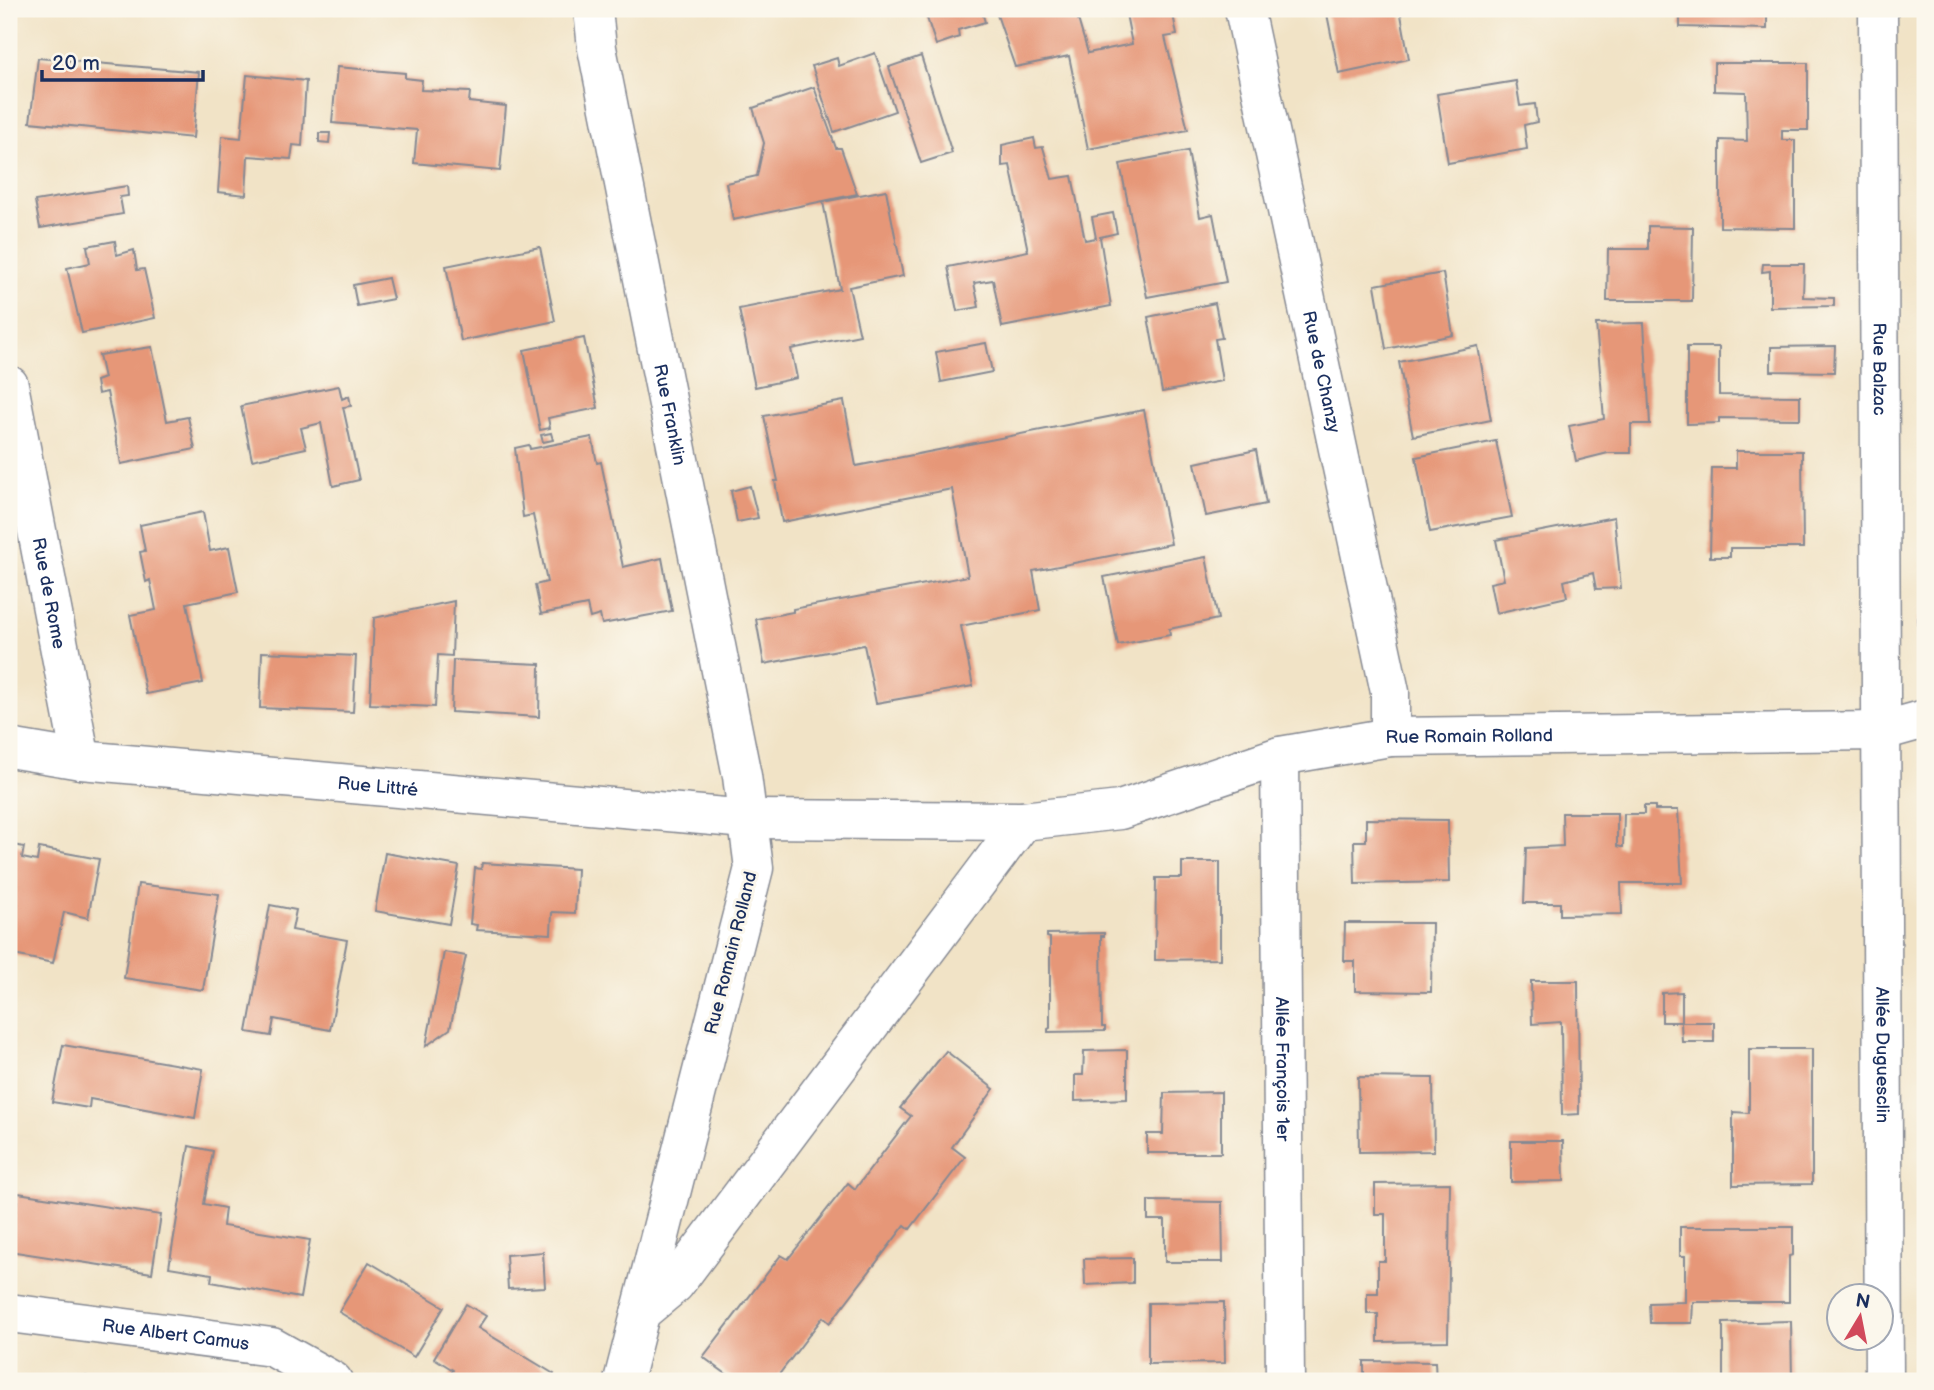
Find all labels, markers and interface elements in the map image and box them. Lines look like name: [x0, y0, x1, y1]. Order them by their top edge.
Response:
scale bar: [42, 38, 203, 82]
text: 20 m: [52, 51, 100, 76]
street label: Rue de Chanzy: [1298, 309, 1345, 436]
street label: Rue Balzac: [1869, 322, 1890, 416]
street label: Rue Franklin: [650, 362, 690, 467]
street label: Rue de Rome: [28, 536, 70, 651]
street label: Rue Romain Rolland: [1385, 725, 1553, 748]
street label: Rue Littré: [337, 772, 419, 800]
street label: Rue Romain Rolland: [701, 869, 761, 1037]
street label: Allée Duguesclin: [1872, 987, 1893, 1123]
street label: Allée François 1er: [1271, 997, 1294, 1142]
north arrow: [1826, 1282, 1896, 1352]
text: N: [1854, 1289, 1872, 1314]
street label: Rue Albert Camus: [101, 1315, 250, 1354]

